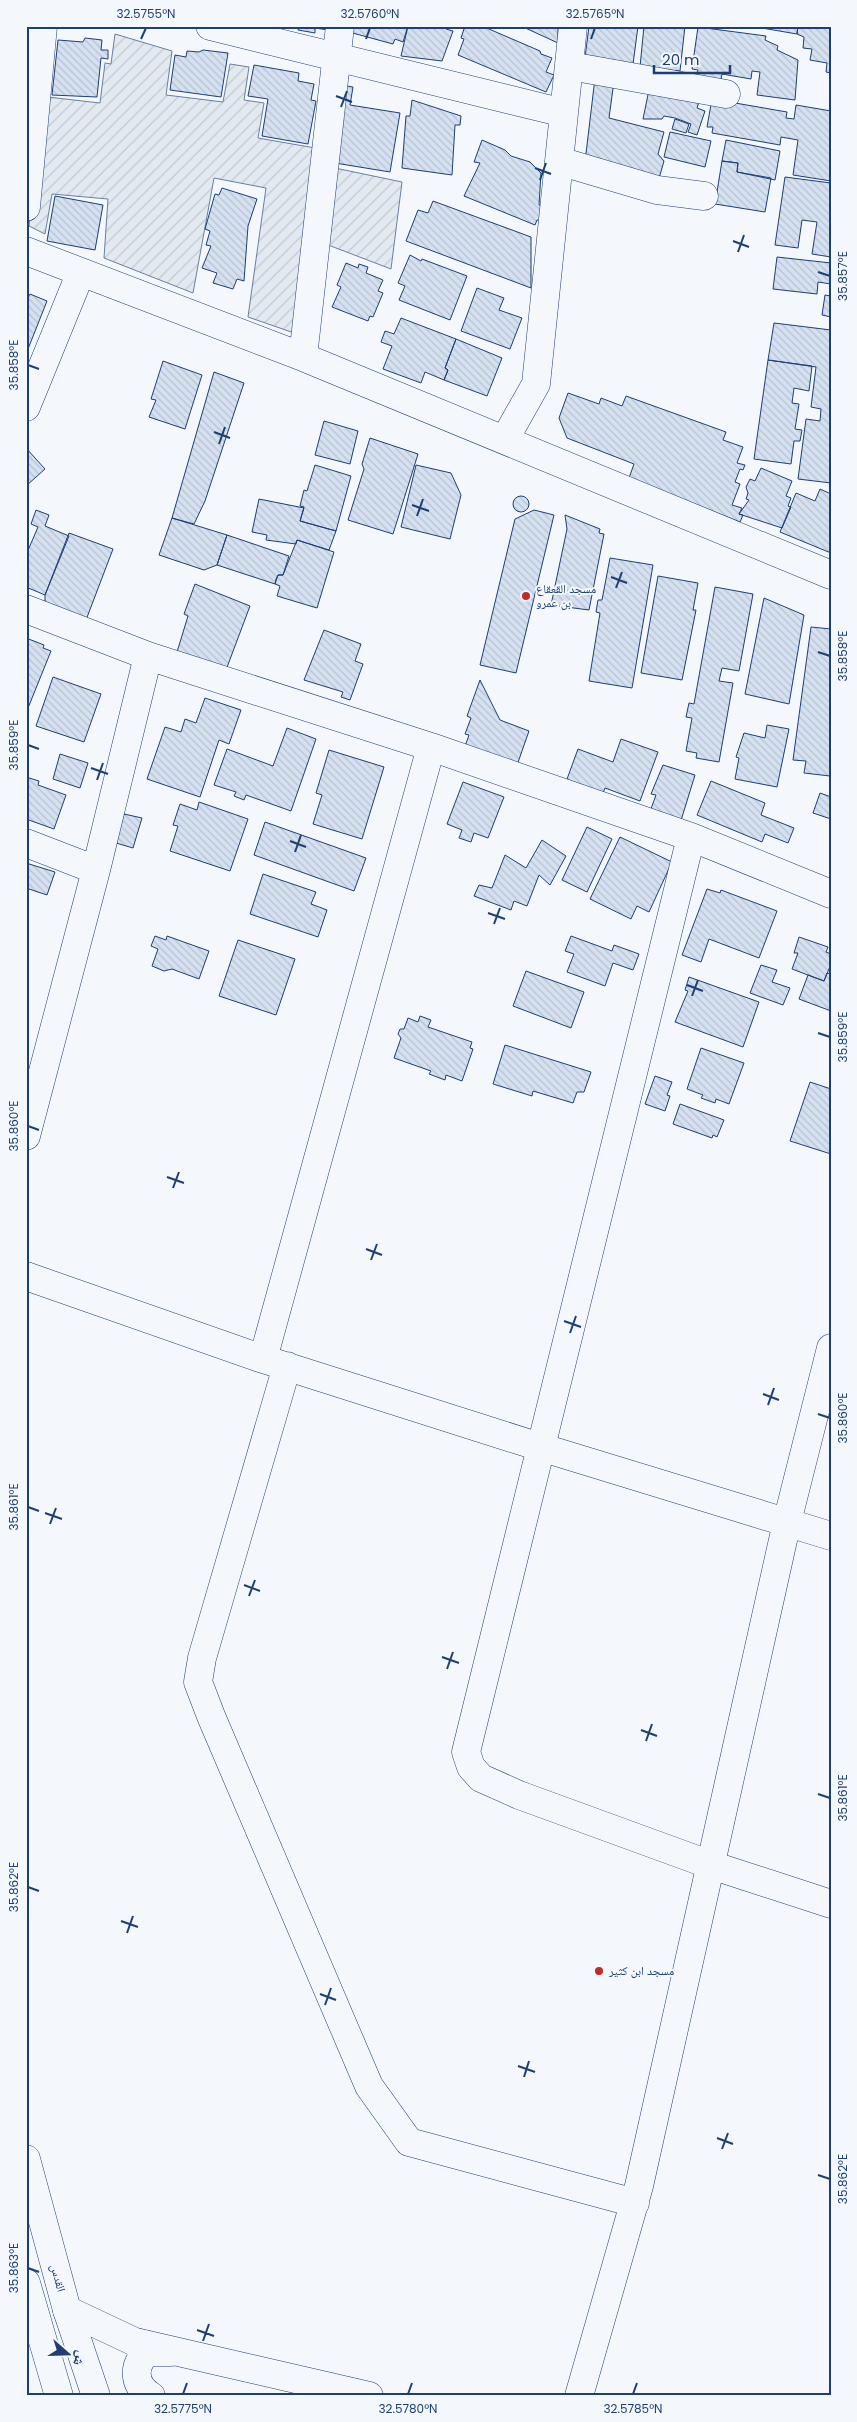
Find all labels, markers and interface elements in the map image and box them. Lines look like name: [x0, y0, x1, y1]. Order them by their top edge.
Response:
text: 32.5755°N: [116, 5, 176, 22]
text: 32.5760°N: [340, 5, 400, 22]
text: 32.5765°N: [565, 5, 625, 22]
scale bar: [654, 42, 731, 74]
text: 20 m: [662, 49, 700, 70]
text: 35.857°E: [834, 251, 851, 301]
text: 35.858°E: [5, 340, 22, 390]
place label: مسجد القعقاع بن عمرو: [536, 580, 596, 611]
marker: مسجد القعقاع بن عمرو: [520, 590, 532, 602]
text: 35.858°E: [834, 631, 851, 681]
text: 35.859°E: [5, 720, 22, 770]
text: 35.859°E: [834, 1012, 851, 1062]
text: 35.860°E: [5, 1101, 22, 1151]
text: 35.860°E: [834, 1393, 851, 1443]
text: 35.861°E: [5, 1483, 22, 1531]
text: 35.861°E: [834, 1774, 851, 1822]
text: 35.862°E: [5, 1862, 22, 1912]
place label: مسجد ابن كثير: [608, 1962, 674, 1979]
marker: مسجد ابن كثير: [593, 1965, 605, 1977]
text: 35.862°E: [834, 2154, 851, 2204]
text: 35.863°E: [5, 2243, 22, 2293]
street label: القدس: [47, 2262, 70, 2294]
north arrow: [42, 2330, 92, 2380]
text: ش: [68, 2348, 92, 2369]
text: 32.5775°N: [154, 2400, 212, 2417]
text: 32.5780°N: [378, 2400, 438, 2417]
text: 32.5785°N: [603, 2400, 663, 2417]

